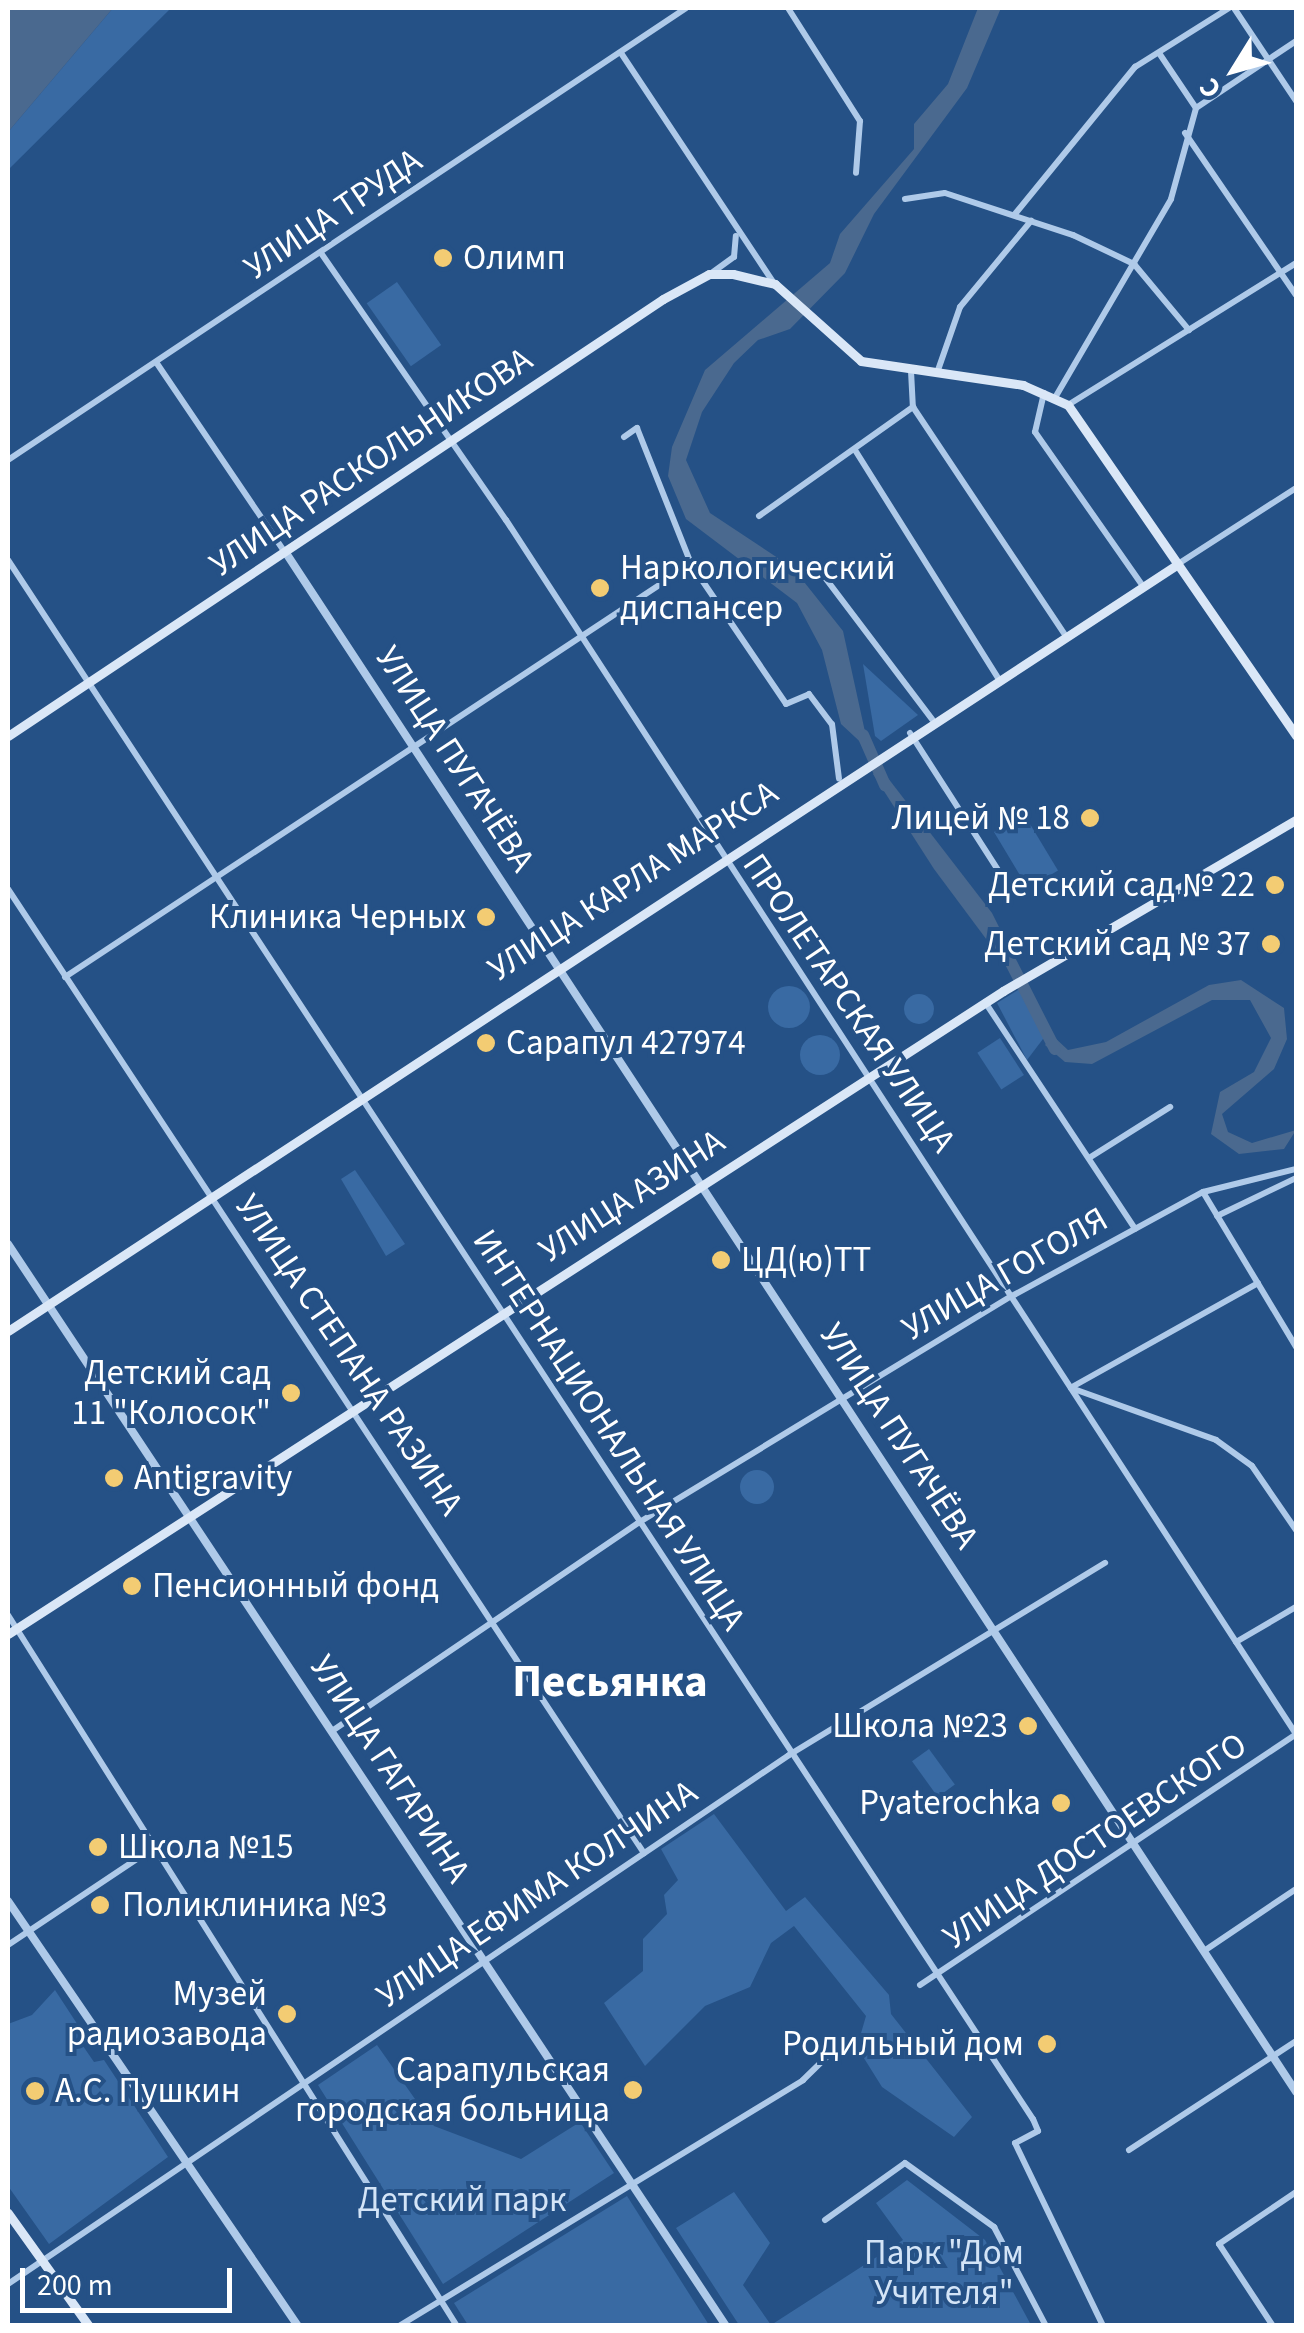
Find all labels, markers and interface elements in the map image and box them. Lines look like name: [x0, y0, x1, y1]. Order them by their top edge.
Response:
north arrow: [1184, 20, 1284, 120]
text: С: [1189, 70, 1231, 107]
street label: УЛИЦА ТРУДА: [236, 139, 430, 289]
place label: Олимп: [463, 237, 566, 279]
marker: Олимп: [432, 247, 454, 269]
street label: УЛИЦА РАСКОЛЬНИКОВА: [202, 338, 540, 586]
place label: Наркологический диспансер: [620, 547, 895, 629]
marker: Наркологический диспансер: [589, 577, 611, 599]
street label: УЛИЦА ПУГАЧЁВА: [366, 638, 544, 880]
street label: УЛИЦА КАРЛА МАРКСА: [480, 772, 786, 990]
place label: Лицей № 18: [891, 797, 1070, 839]
marker: Лицей № 18: [1079, 807, 1101, 829]
street label: ПРОЛЕТАРСКАЯ УЛИЦА: [734, 846, 964, 1160]
place label: Детский сад № 22: [988, 864, 1255, 906]
marker: Детский сад № 22: [1264, 874, 1286, 896]
place label: Клиника Черных: [209, 896, 466, 938]
marker: Клиника Черных: [475, 906, 497, 928]
place label: Детский сад № 37: [984, 923, 1251, 965]
marker: Детский сад № 37: [1260, 933, 1282, 955]
place label: Сарапул 427974: [506, 1022, 746, 1064]
marker: Сарапул 427974: [475, 1032, 497, 1054]
street label: УЛИЦА АЗИНА: [531, 1121, 733, 1271]
street label: УЛИЦА СТЕПАНА РАЗИНА: [226, 1187, 472, 1523]
street label: УЛИЦА ГОГОЛЯ: [895, 1198, 1115, 1350]
street label: ИНТЕРНАЦИОНАЛЬНАЯ УЛИЦА: [464, 1222, 754, 1638]
place label: ЦД(ю)ТТ: [741, 1239, 871, 1281]
marker: ЦД(ю)ТТ: [710, 1249, 732, 1271]
street label: УЛИЦА ПУГАЧЁВА: [810, 1315, 988, 1557]
place label: Детский сад 11 "Колосок": [71, 1352, 271, 1434]
marker: Детский сад 11 "Колосок": [280, 1382, 302, 1404]
place label: Antigravity: [134, 1457, 292, 1499]
marker: Antigravity: [103, 1467, 125, 1489]
place label: Пенсионный фонд: [152, 1565, 439, 1607]
marker: Пенсионный фонд: [121, 1575, 143, 1597]
street label: УЛИЦА ГАГАРИНА: [301, 1647, 479, 1891]
district label: Песьянка: [512, 1656, 708, 1710]
place label: Школа №23: [832, 1705, 1008, 1747]
marker: Школа №23: [1017, 1715, 1039, 1737]
street label: УЛИЦА ДОСТОЕВСКОГО: [935, 1724, 1255, 1958]
street label: УЛИЦА ЕФИМА КОЛЧИНА: [369, 1771, 705, 2017]
place label: Pyaterochka: [859, 1782, 1041, 1824]
marker: Pyaterochka: [1050, 1792, 1072, 1814]
place label: Школа №15: [118, 1826, 294, 1868]
marker: Школа №15: [87, 1836, 109, 1858]
place label: Поликлиника №3: [122, 1884, 387, 1926]
marker: Поликлиника №3: [87, 1892, 113, 1918]
place label: Музей радиозавода: [67, 1973, 267, 2055]
marker: Музей радиозавода: [276, 2003, 298, 2025]
place label: Родильный дом: [782, 2023, 1024, 2065]
marker: Родильный дом: [1034, 2031, 1060, 2057]
place label: Сарапульская городская больница: [295, 2049, 610, 2131]
place label: А.С. Пушкин: [55, 2070, 240, 2112]
marker: Сарапульская городская больница: [620, 2077, 646, 2103]
marker: А.С. Пушкин: [24, 2080, 46, 2102]
park label: Детский парк: [358, 2179, 566, 2221]
park label: Парк "Дом Учителя": [864, 2232, 1024, 2314]
scale bar: [25, 2248, 238, 2310]
text: 200 m: [37, 2264, 113, 2307]

